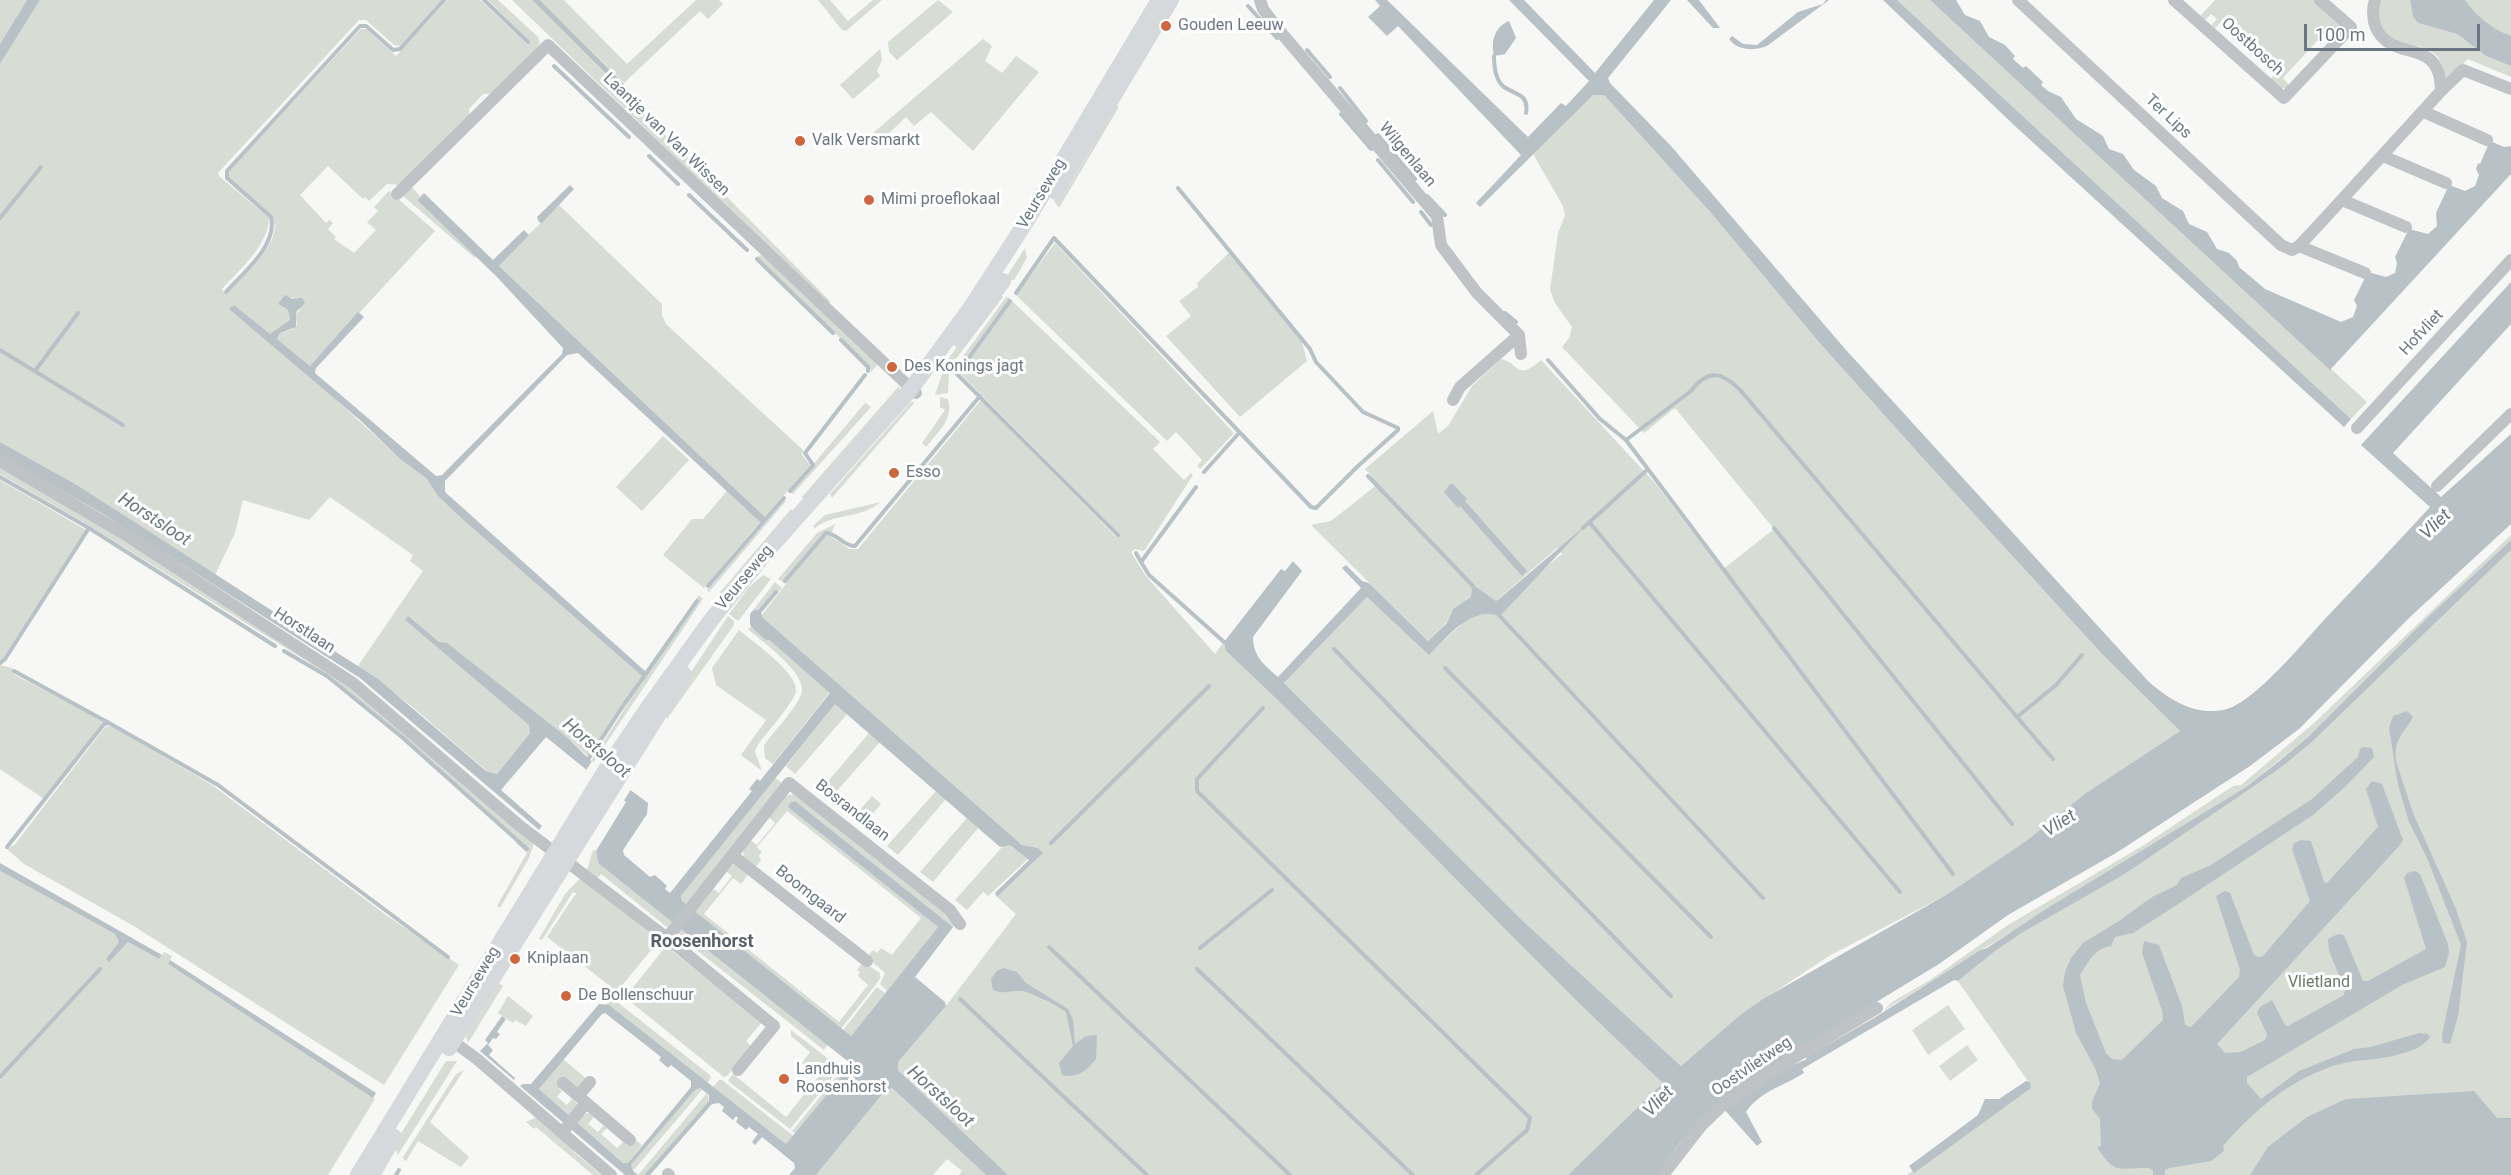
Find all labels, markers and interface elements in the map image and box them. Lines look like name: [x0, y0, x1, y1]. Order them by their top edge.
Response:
scale bar: [2307, 12, 2482, 50]
street label: Oostbosch: [2217, 14, 2287, 80]
place label: Gouden Leeuw: [1178, 16, 1284, 36]
marker: Gouden Leeuw: [1159, 19, 1173, 33]
text: 100 m: [2315, 24, 2366, 45]
street label: Laantje van Van Wissen: [599, 69, 733, 201]
street label: Ter Lips: [2141, 91, 2195, 143]
street label: Wilgenlaan: [1374, 119, 1440, 191]
place label: Valk Versmarkt: [812, 131, 920, 151]
marker: Valk Versmarkt: [793, 134, 807, 148]
street label: Veurseweg: [1013, 155, 1071, 233]
place label: Mimi proeflokaal: [881, 190, 1000, 210]
marker: Mimi proeflokaal: [862, 193, 876, 207]
street label: Hofvliet: [2396, 306, 2448, 360]
place label: Des Konings jagt: [904, 357, 1024, 377]
marker: Des Konings jagt: [885, 360, 899, 374]
place label: Esso: [906, 463, 941, 483]
marker: Esso: [887, 466, 901, 480]
water label: Horstsloot: [114, 489, 194, 551]
water label: Vliet: [2416, 505, 2456, 545]
street label: Veurseweg: [712, 542, 778, 614]
street label: Horstlaan: [270, 604, 338, 658]
water label: Horstsloot: [558, 714, 634, 784]
street label: Bosrandlaan: [811, 776, 893, 846]
water label: Vliet: [2040, 806, 2080, 842]
street label: Boomgaard: [771, 862, 849, 928]
district label: Roosenhorst: [650, 931, 754, 953]
street label: Veurseweg: [447, 943, 505, 1021]
place label: Kniplaan: [527, 949, 589, 969]
marker: Kniplaan: [508, 952, 522, 966]
park label: Vlietland: [2288, 973, 2350, 993]
place label: De Bollenschuur: [578, 986, 694, 1006]
marker: De Bollenschuur: [559, 989, 573, 1003]
street label: Oostvlietweg: [1708, 1033, 1796, 1101]
place label: Landhuis Roosenhorst: [796, 1060, 887, 1098]
water label: Horstsloot: [902, 1062, 978, 1132]
marker: Landhuis Roosenhorst: [777, 1072, 791, 1086]
water label: Vliet: [1639, 1082, 1679, 1122]

